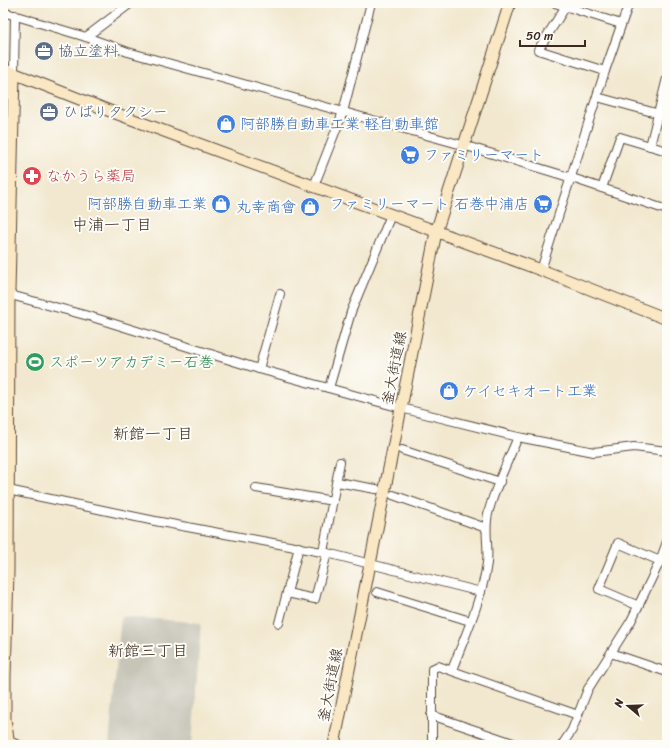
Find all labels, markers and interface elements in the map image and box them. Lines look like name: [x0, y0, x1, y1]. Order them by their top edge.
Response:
scale bar: [520, 22, 585, 48]
text: 50 m: [526, 25, 553, 47]
place label: 協立塗料: [58, 38, 119, 64]
office icon: 協立塗料: [33, 40, 55, 62]
place label: ひばりタクシー: [63, 99, 168, 125]
office icon: ひばりタクシー: [38, 101, 60, 123]
place label: 阿部勝自動車工業 軽自動車館: [240, 111, 439, 137]
shop icon: 阿部勝自動車工業 軽自動車館: [215, 113, 237, 135]
place label: ファミリーマート: [424, 142, 544, 168]
supermarket icon: ファミリーマート: [399, 144, 421, 166]
place label: なかうら薬局: [46, 163, 136, 189]
pharmacy icon: なかうら薬局: [21, 165, 43, 187]
place label: 阿部勝自動車工業: [87, 191, 207, 217]
place label: ファミリーマート 石巻中浦店: [330, 191, 529, 217]
shop icon: 阿部勝自動車工業: [210, 193, 232, 215]
supermarket icon: ファミリーマート 石巻中浦店: [532, 193, 554, 215]
place label: 丸幸商會: [236, 194, 296, 220]
shop icon: 丸幸商會: [299, 196, 321, 218]
district label: 中浦一丁目: [72, 210, 152, 239]
street label: 釜大街道線: [374, 329, 414, 407]
place label: スポーツアカデミー石巻: [49, 349, 214, 375]
sports icon: スポーツアカデミー石巻: [24, 351, 46, 373]
place label: ケイセキオート工業: [463, 378, 597, 404]
shop icon: ケイセキオート工業: [438, 380, 460, 402]
district label: 新館一丁目: [113, 419, 193, 448]
district label: 新館三丁目: [108, 636, 188, 665]
street label: 釜大街道線: [310, 646, 350, 724]
north arrow: [608, 686, 648, 726]
text: N: [608, 696, 629, 711]

